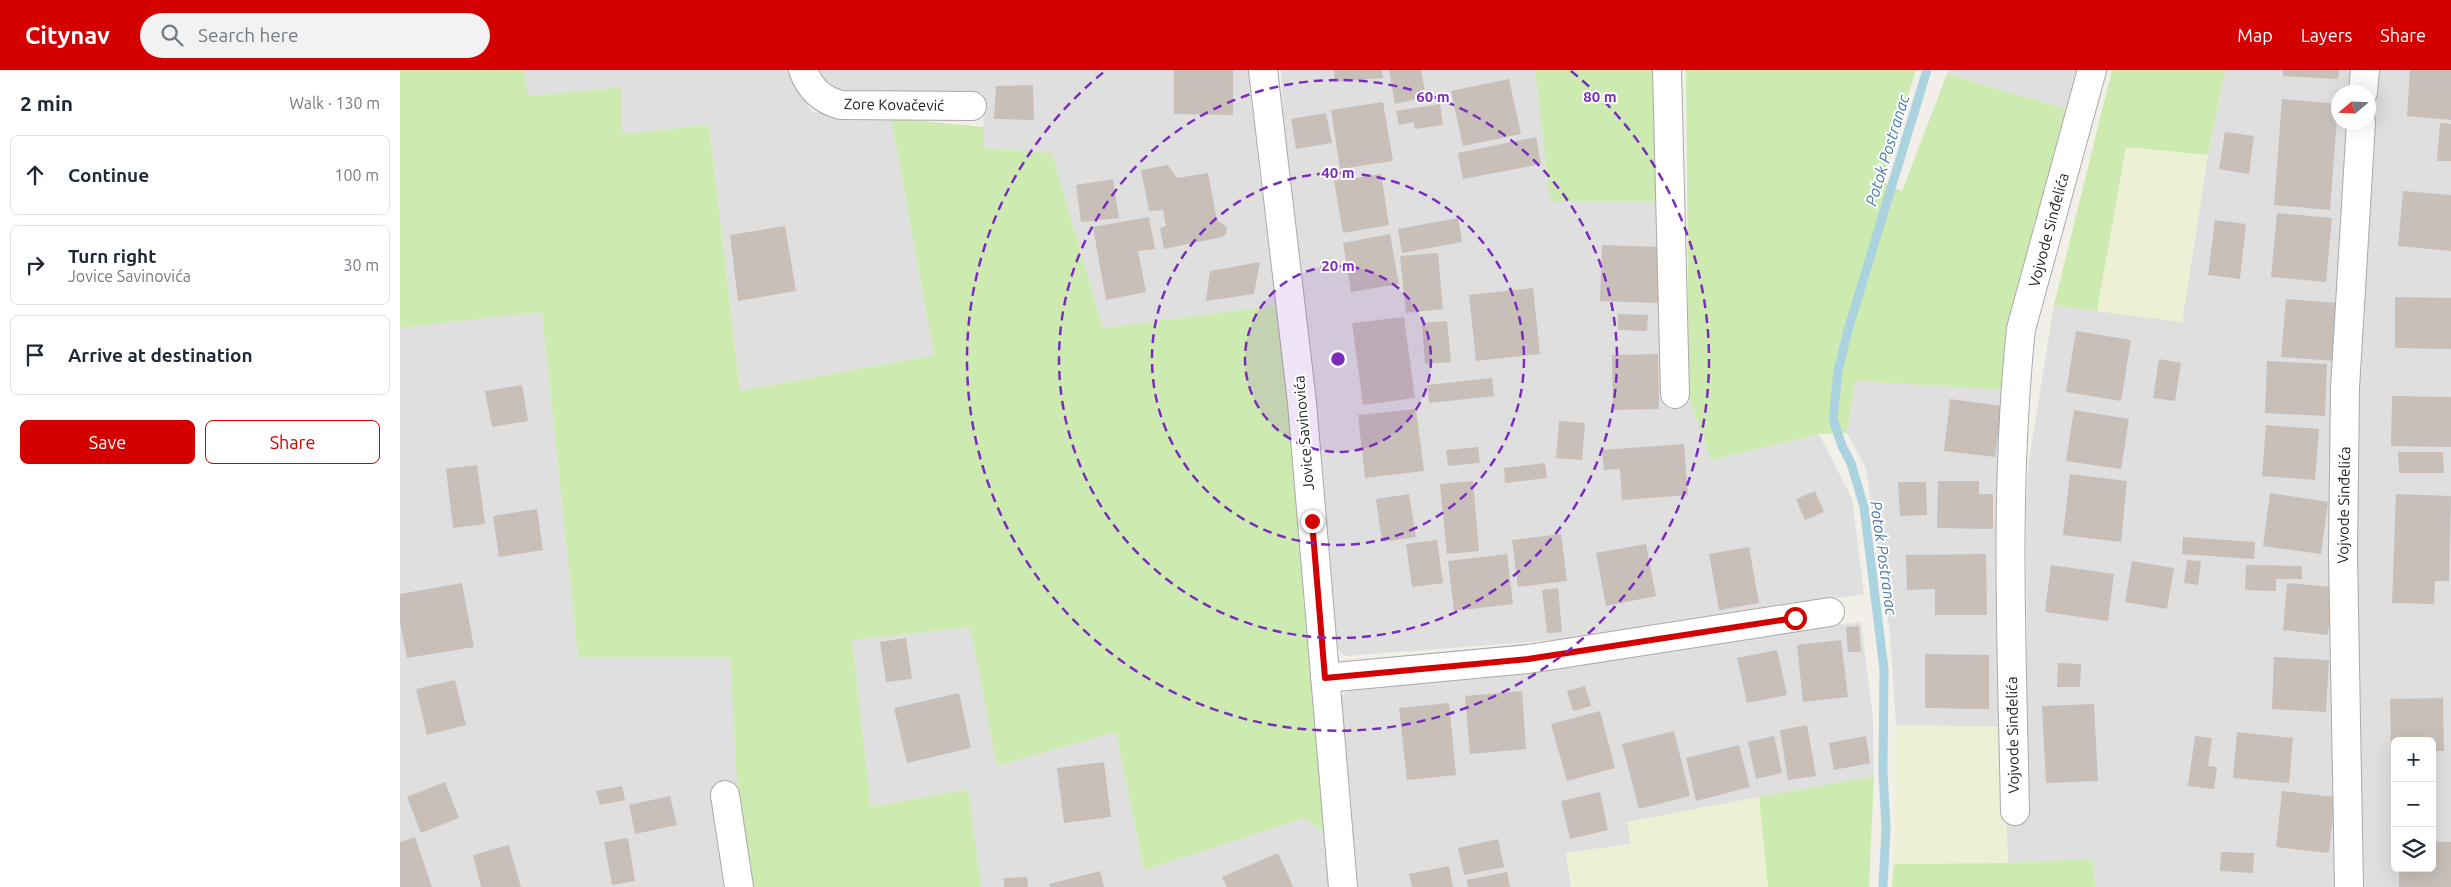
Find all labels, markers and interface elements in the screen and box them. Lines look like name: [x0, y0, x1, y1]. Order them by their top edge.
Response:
search box: [140, 13, 490, 58]
icon: search: [158, 21, 186, 49]
text: Citynav: [25, 22, 110, 49]
text: Search here: [198, 24, 298, 46]
text: Map: [2237, 25, 2273, 45]
text: Layers: [2301, 25, 2352, 45]
text: Share: [2380, 25, 2426, 45]
north arrow: [2331, 85, 2376, 130]
text: 60 m: [1416, 88, 1450, 105]
text: 80 m: [1583, 88, 1617, 105]
text: 2 min: [20, 91, 73, 115]
water label: Potok Postranac: [1862, 92, 1913, 208]
text: Walk · 130 m: [289, 94, 380, 112]
street label: Zore Kovačević: [844, 95, 944, 114]
icon: ahead: [21, 161, 49, 189]
text: Continue: [68, 164, 149, 186]
text: 40 m: [1321, 164, 1355, 181]
text: 100 m: [334, 166, 379, 184]
street label: Vojvode Sinđelića: [2025, 171, 2072, 289]
text: Turn right: [68, 245, 156, 267]
icon: right: [21, 251, 49, 279]
text: 30 m: [343, 256, 379, 274]
text: 20 m: [1321, 257, 1355, 274]
text: Jovice Savinovića: [68, 267, 191, 285]
icon: arrive: [21, 341, 49, 369]
text: Arrive at destination: [68, 344, 253, 366]
centre of rings: [1329, 350, 1347, 368]
street label: Jovice Savinovića: [1290, 375, 1317, 491]
button: Save: [20, 420, 195, 464]
button: Share: [205, 420, 380, 464]
street label: Vojvode Sinđelića: [2334, 446, 2353, 564]
water label: Potok Postranac: [1867, 500, 1901, 617]
route end: [1301, 510, 1324, 533]
route start: [1784, 607, 1807, 630]
street label: Vojvode Sinđelića: [2003, 676, 2022, 794]
map controls: [2391, 737, 2436, 872]
button: +: [2391, 737, 2436, 782]
button: −: [2391, 782, 2436, 827]
button: layers: [2391, 827, 2436, 872]

